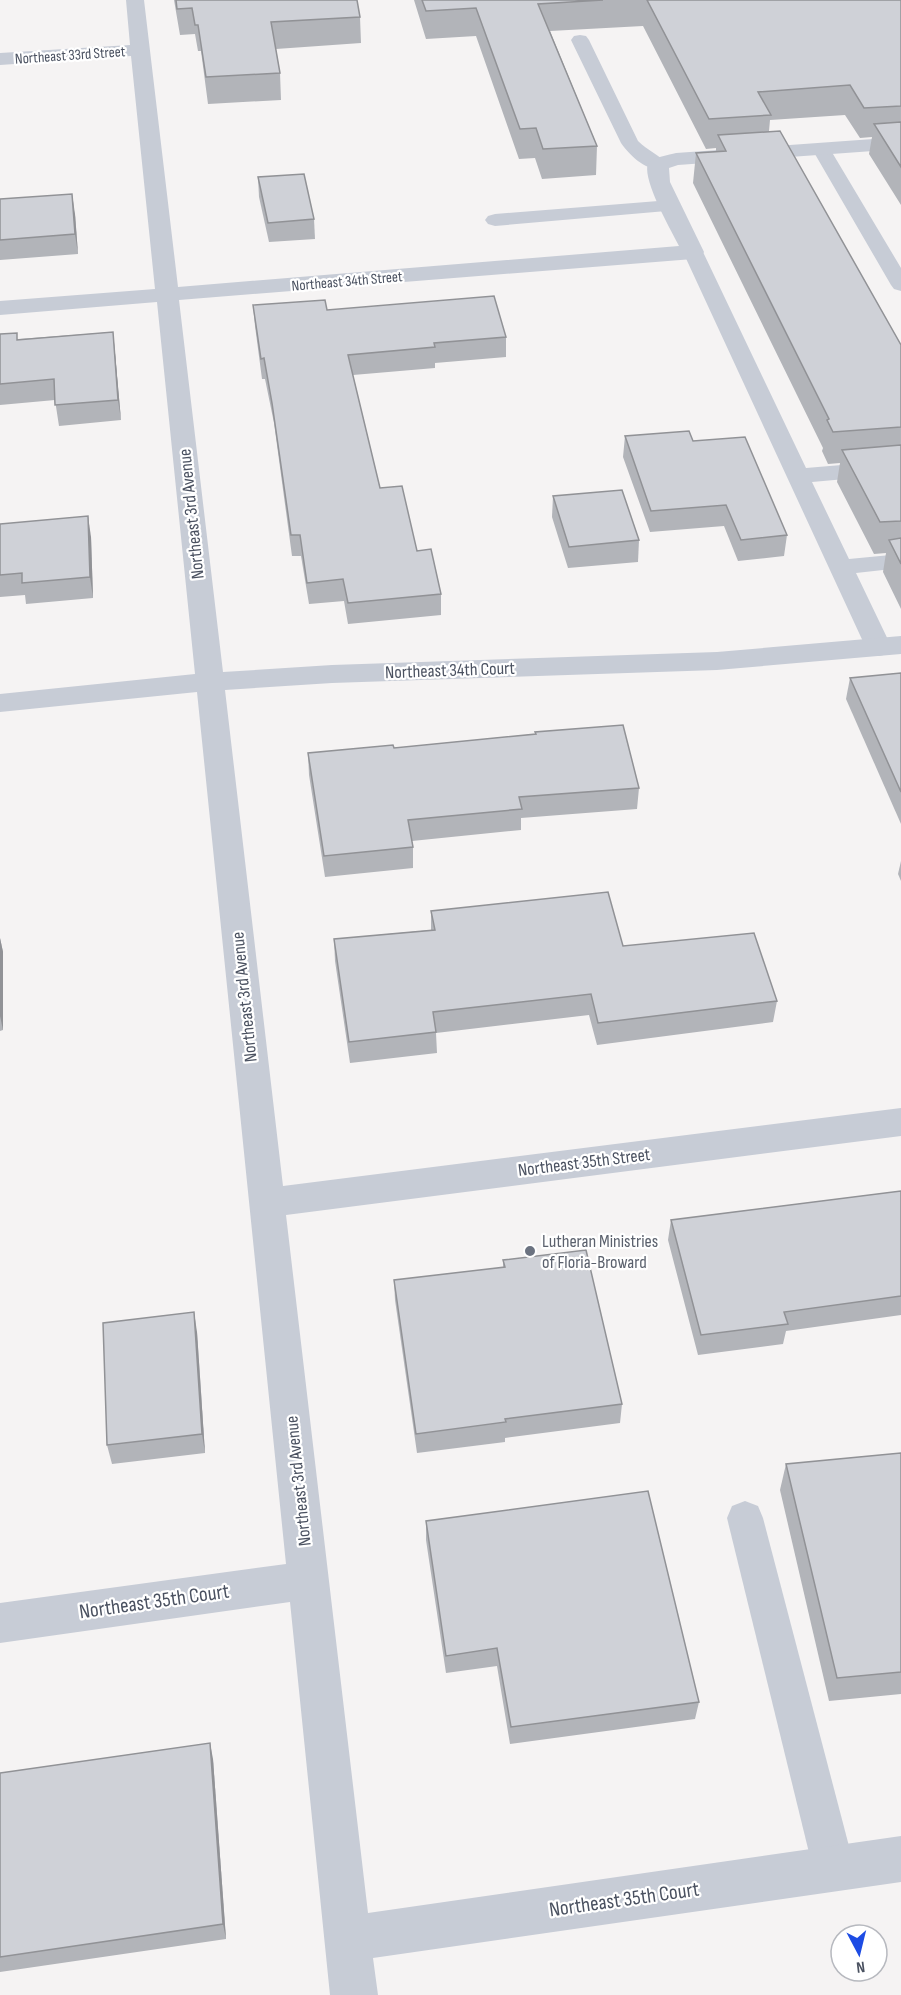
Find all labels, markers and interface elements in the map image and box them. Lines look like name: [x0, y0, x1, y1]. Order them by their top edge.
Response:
street label: Northeast 33rd Street: [14, 42, 126, 69]
street label: Northeast 34th Street: [291, 267, 404, 296]
street label: Northeast 3rd Avenue: [174, 448, 209, 580]
street label: Northeast 34th Court: [385, 658, 516, 683]
street label: Northeast 3rd Avenue: [227, 931, 262, 1063]
street label: Northeast 35th Street: [517, 1144, 652, 1181]
place label: Lutheran Ministries of Floria-Broward: [542, 1231, 658, 1273]
marker: Lutheran Ministries of Floria-Broward: [523, 1244, 537, 1258]
street label: Northeast 3rd Avenue: [281, 1415, 316, 1547]
street label: Northeast 35th Court: [78, 1579, 231, 1624]
street label: Northeast 35th Court: [548, 1877, 701, 1922]
north arrow: [829, 1923, 889, 1983]
text: N: [855, 1956, 866, 1976]

